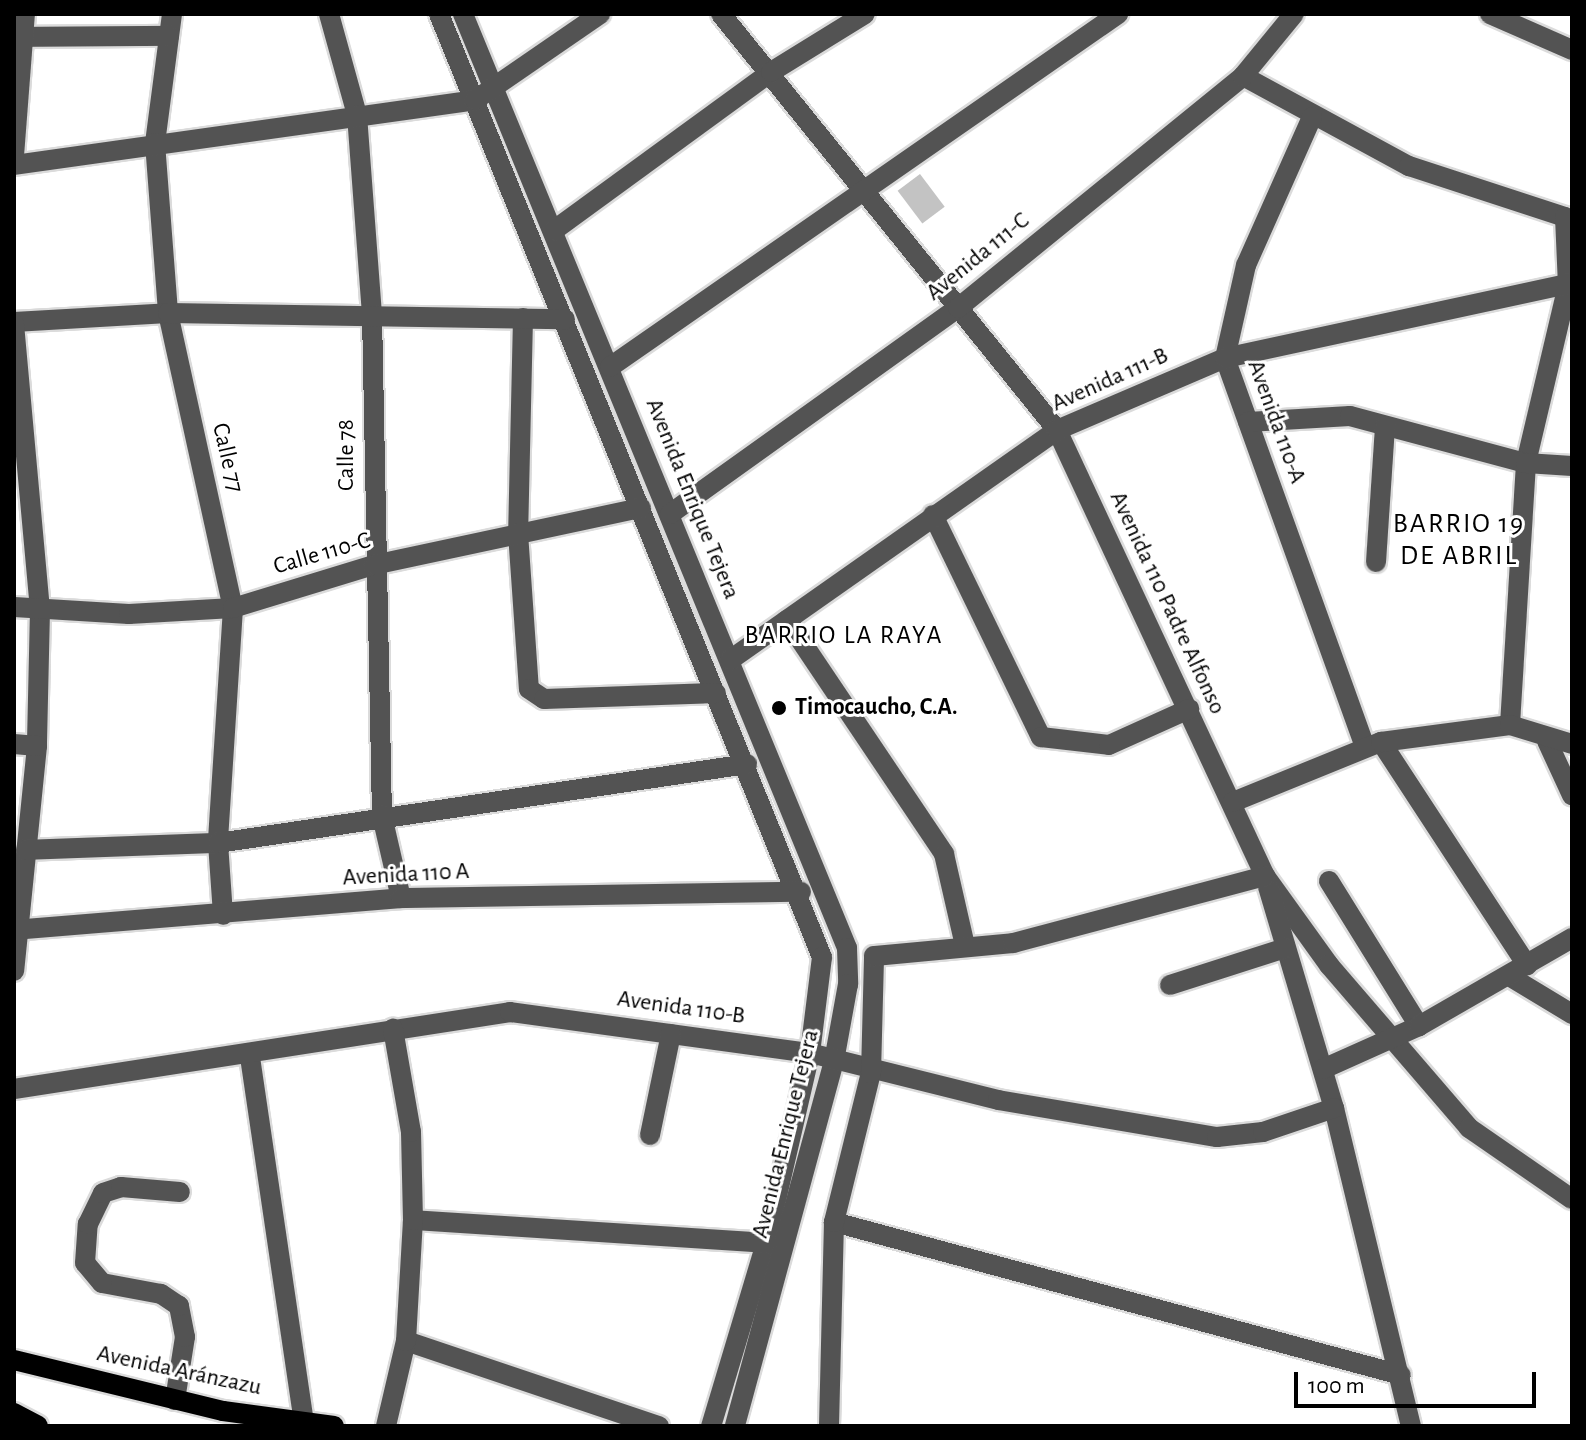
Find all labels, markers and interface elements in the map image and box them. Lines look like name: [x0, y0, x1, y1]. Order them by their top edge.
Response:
street label: Avenida 111-C: [921, 207, 1035, 307]
street label: Avenida 111-B: [1047, 342, 1173, 418]
street label: Avenida 110-A: [1240, 356, 1312, 488]
street label: Avenida Enrique Tejera: [639, 395, 745, 603]
street label: Calle 78: [333, 419, 361, 491]
street label: Calle 77: [205, 420, 249, 496]
street label: Avenida 110 Padre Alfonso: [1103, 487, 1231, 719]
district label: BARRIO 19 DE ABRIL: [1393, 507, 1525, 573]
street label: Calle 110-C: [270, 526, 374, 582]
district label: BARRIO LA RAYA: [744, 620, 944, 652]
place label: Timocaucho, C.A.: [795, 694, 958, 722]
marker: Timocaucho, C.A.: [770, 699, 788, 717]
street label: Avenida 110 A: [342, 857, 470, 893]
street label: Avenida 110-B: [615, 985, 747, 1031]
street label: Avenida Enrique Tejera: [746, 1027, 826, 1241]
street label: Avenida Aránzazu: [94, 1340, 264, 1402]
scale bar: [1298, 1356, 1540, 1406]
text: 100 m: [1308, 1374, 1365, 1398]

